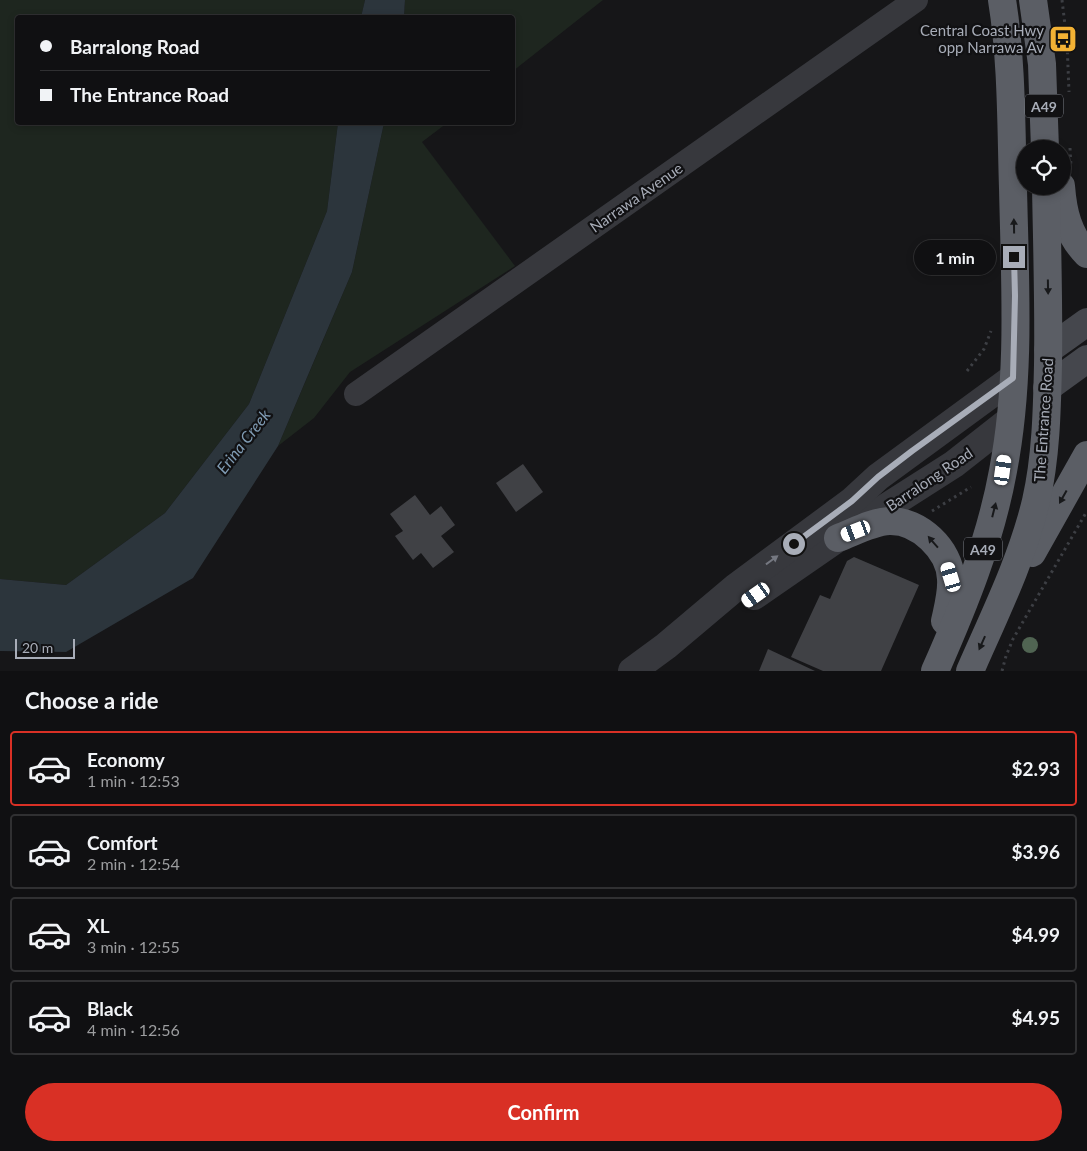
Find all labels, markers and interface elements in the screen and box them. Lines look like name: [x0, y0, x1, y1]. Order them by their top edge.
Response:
place label: Central Coast Hwy opp Narrawa Av: [920, 21, 1044, 56]
bus stop icon: Central Coast Hwy opp Narrawa Av: [1048, 24, 1078, 54]
text: Barralong Road: [70, 35, 200, 58]
text: The Entrance Road: [70, 83, 229, 106]
road number: A49: [1025, 94, 1063, 118]
map controls: [1016, 140, 1071, 195]
button: locate: [1016, 140, 1071, 195]
street label: Narrawa Avenue: [586, 158, 686, 236]
one-way arrow: [1009, 218, 1017, 234]
callout: 1 min: [914, 240, 996, 274]
route end: [1003, 246, 1025, 268]
text: 1 min: [935, 248, 975, 267]
one-way arrow: [1044, 280, 1052, 296]
street label: The Entrance Road: [1030, 357, 1056, 483]
water label: Erina Creek: [212, 405, 274, 477]
street label: Barralong Road: [882, 443, 976, 515]
car: [993, 454, 1012, 486]
one-way arrow: [1059, 490, 1067, 505]
one-way arrow: [990, 503, 998, 518]
car: [839, 519, 872, 543]
route start: [783, 533, 805, 555]
one-way arrow: [927, 536, 938, 549]
road number: A49: [964, 538, 1002, 560]
one-way arrow: [765, 555, 778, 566]
car: [939, 560, 962, 594]
car: [739, 580, 772, 610]
scale bar: [15, 636, 75, 659]
one-way arrow: [978, 636, 986, 650]
text: 20 m: [22, 639, 53, 656]
text: Choose a ride: [25, 687, 159, 714]
icon: car: [27, 746, 72, 791]
text: Economy: [87, 748, 165, 771]
text: $2.93: [1011, 757, 1060, 780]
text: 1 min · 12:53: [87, 771, 180, 790]
icon: car: [27, 829, 72, 874]
text: Comfort: [87, 831, 158, 854]
text: $3.96: [1011, 840, 1060, 863]
text: 2 min · 12:54: [87, 854, 180, 873]
icon: car: [27, 912, 72, 957]
text: XL: [87, 914, 110, 937]
text: $4.99: [1011, 923, 1060, 946]
text: 3 min · 12:55: [87, 937, 180, 956]
icon: car: [27, 995, 72, 1040]
text: Black: [87, 997, 133, 1020]
text: $4.95: [1011, 1006, 1060, 1029]
text: 4 min · 12:56: [87, 1020, 180, 1039]
button: Confirm: [25, 1083, 1062, 1141]

